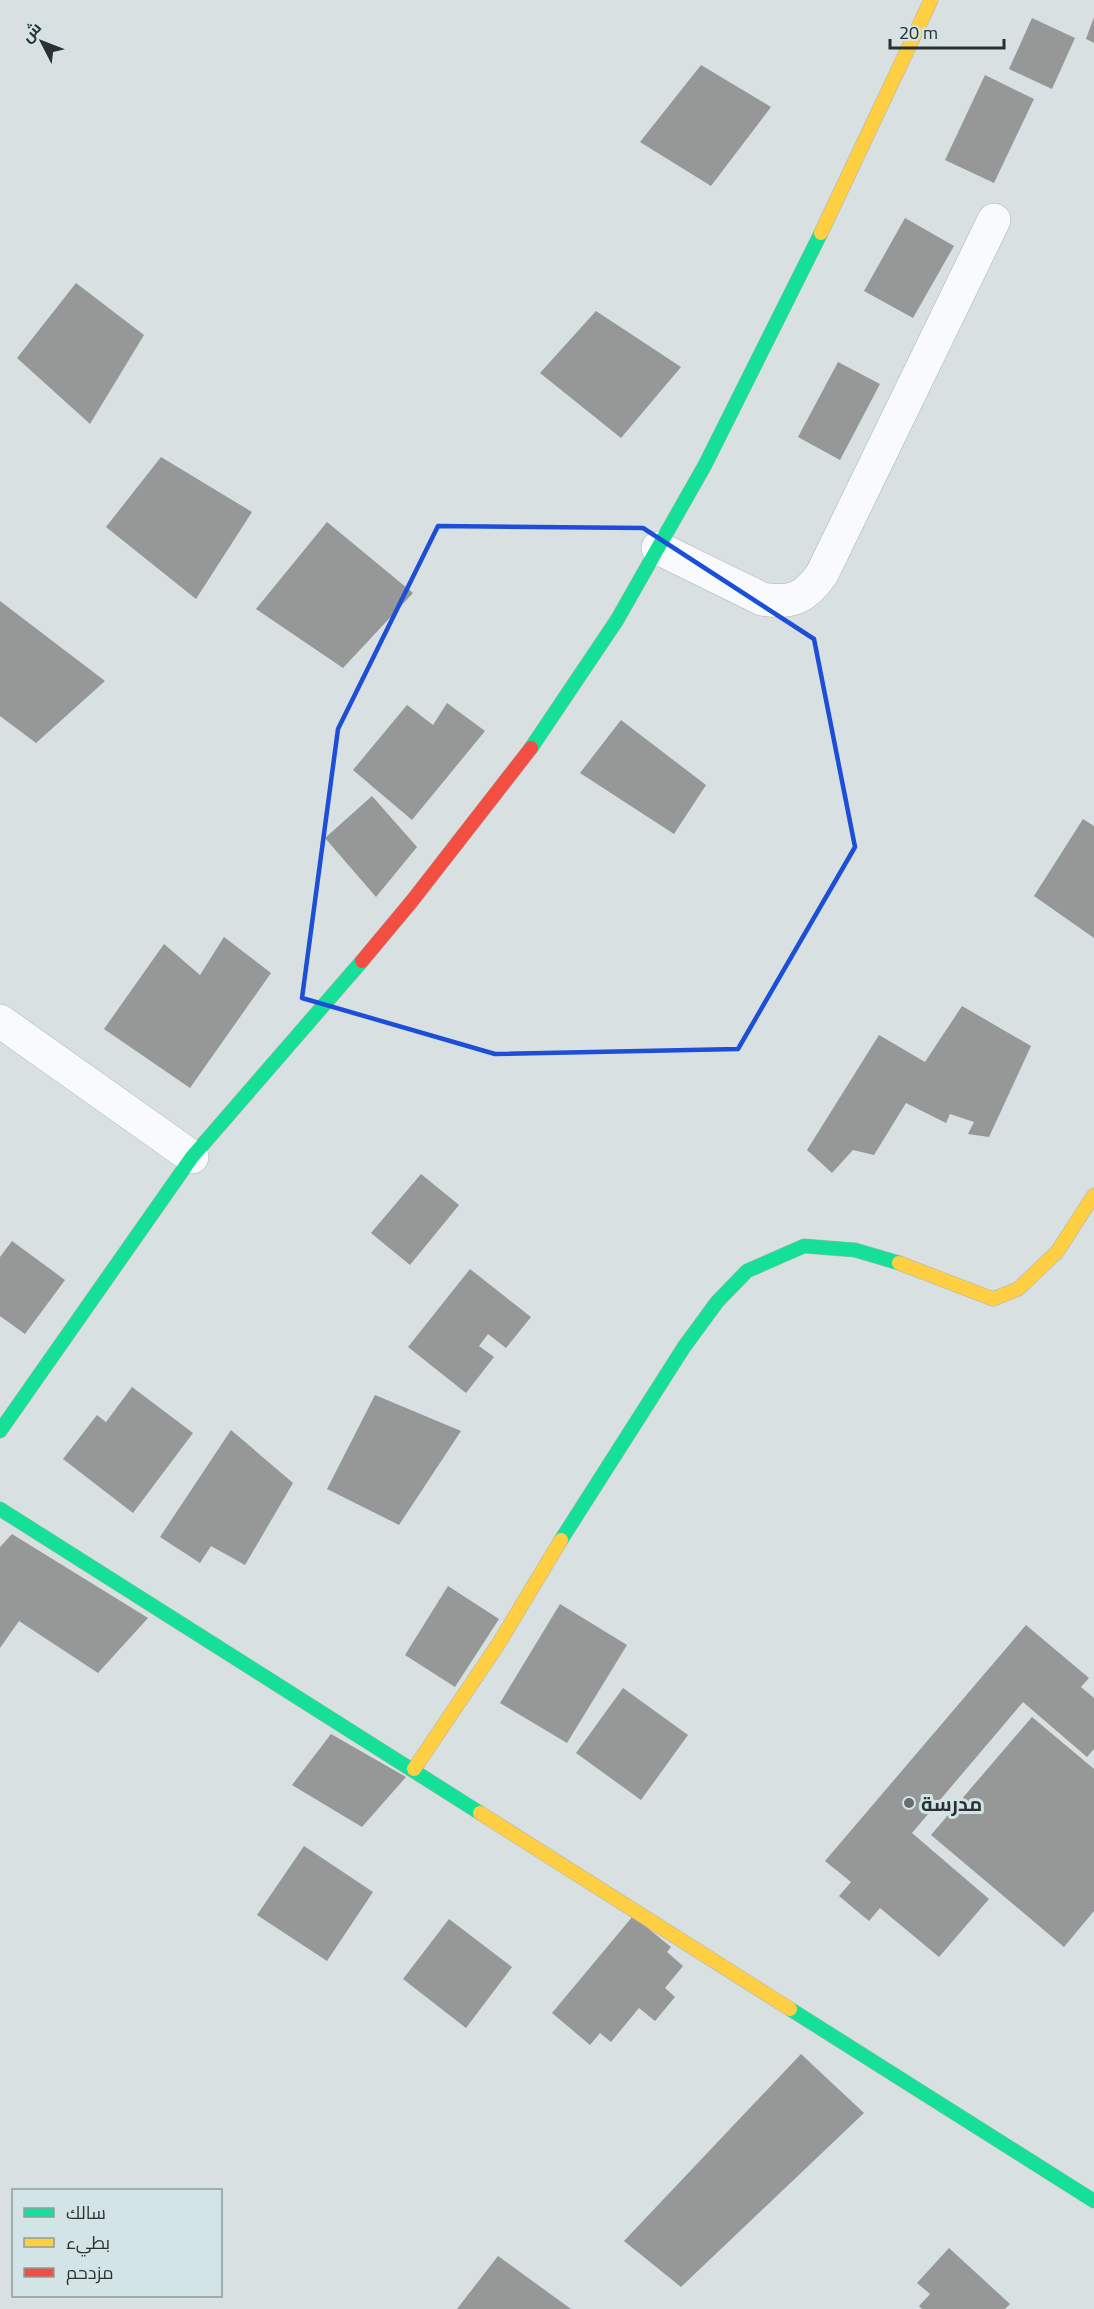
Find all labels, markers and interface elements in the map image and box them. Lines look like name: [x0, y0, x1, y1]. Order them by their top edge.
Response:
north arrow: [12, 12, 72, 72]
scale bar: [890, 12, 1004, 50]
text: ش: [13, 14, 49, 50]
text: 20 m: [899, 16, 938, 49]
place label: مدرسة: [921, 1785, 982, 1822]
marker: مدرسة: [902, 1796, 916, 1810]
legend: [12, 2189, 222, 2297]
text: سالك: [66, 2196, 106, 2229]
text: بطيء: [66, 2226, 110, 2259]
text: مزدحم: [66, 2256, 114, 2289]

